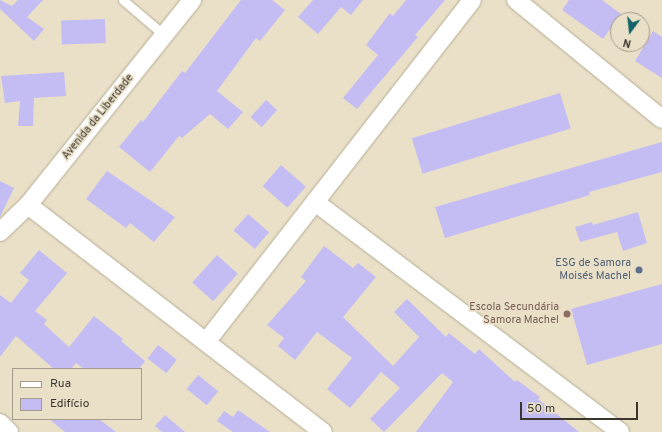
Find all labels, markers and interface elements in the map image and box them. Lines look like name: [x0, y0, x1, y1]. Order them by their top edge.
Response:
north arrow: [610, 12, 650, 52]
text: N: [622, 35, 633, 50]
street label: Avenida da Liberdade: [59, 72, 137, 162]
place label: ESG de Samora Moisés Machel: [555, 257, 631, 283]
marker: ESG de Samora Moisés Machel: [634, 265, 644, 275]
place label: Escola Secundária Samora Machel: [469, 301, 559, 327]
marker: Escola Secundária Samora Machel: [562, 309, 572, 319]
legend: [12, 368, 142, 420]
text: Rua: [50, 376, 71, 392]
scale bar: [522, 394, 640, 420]
text: Edifício: [50, 396, 89, 412]
text: 50 m: [527, 401, 555, 417]

